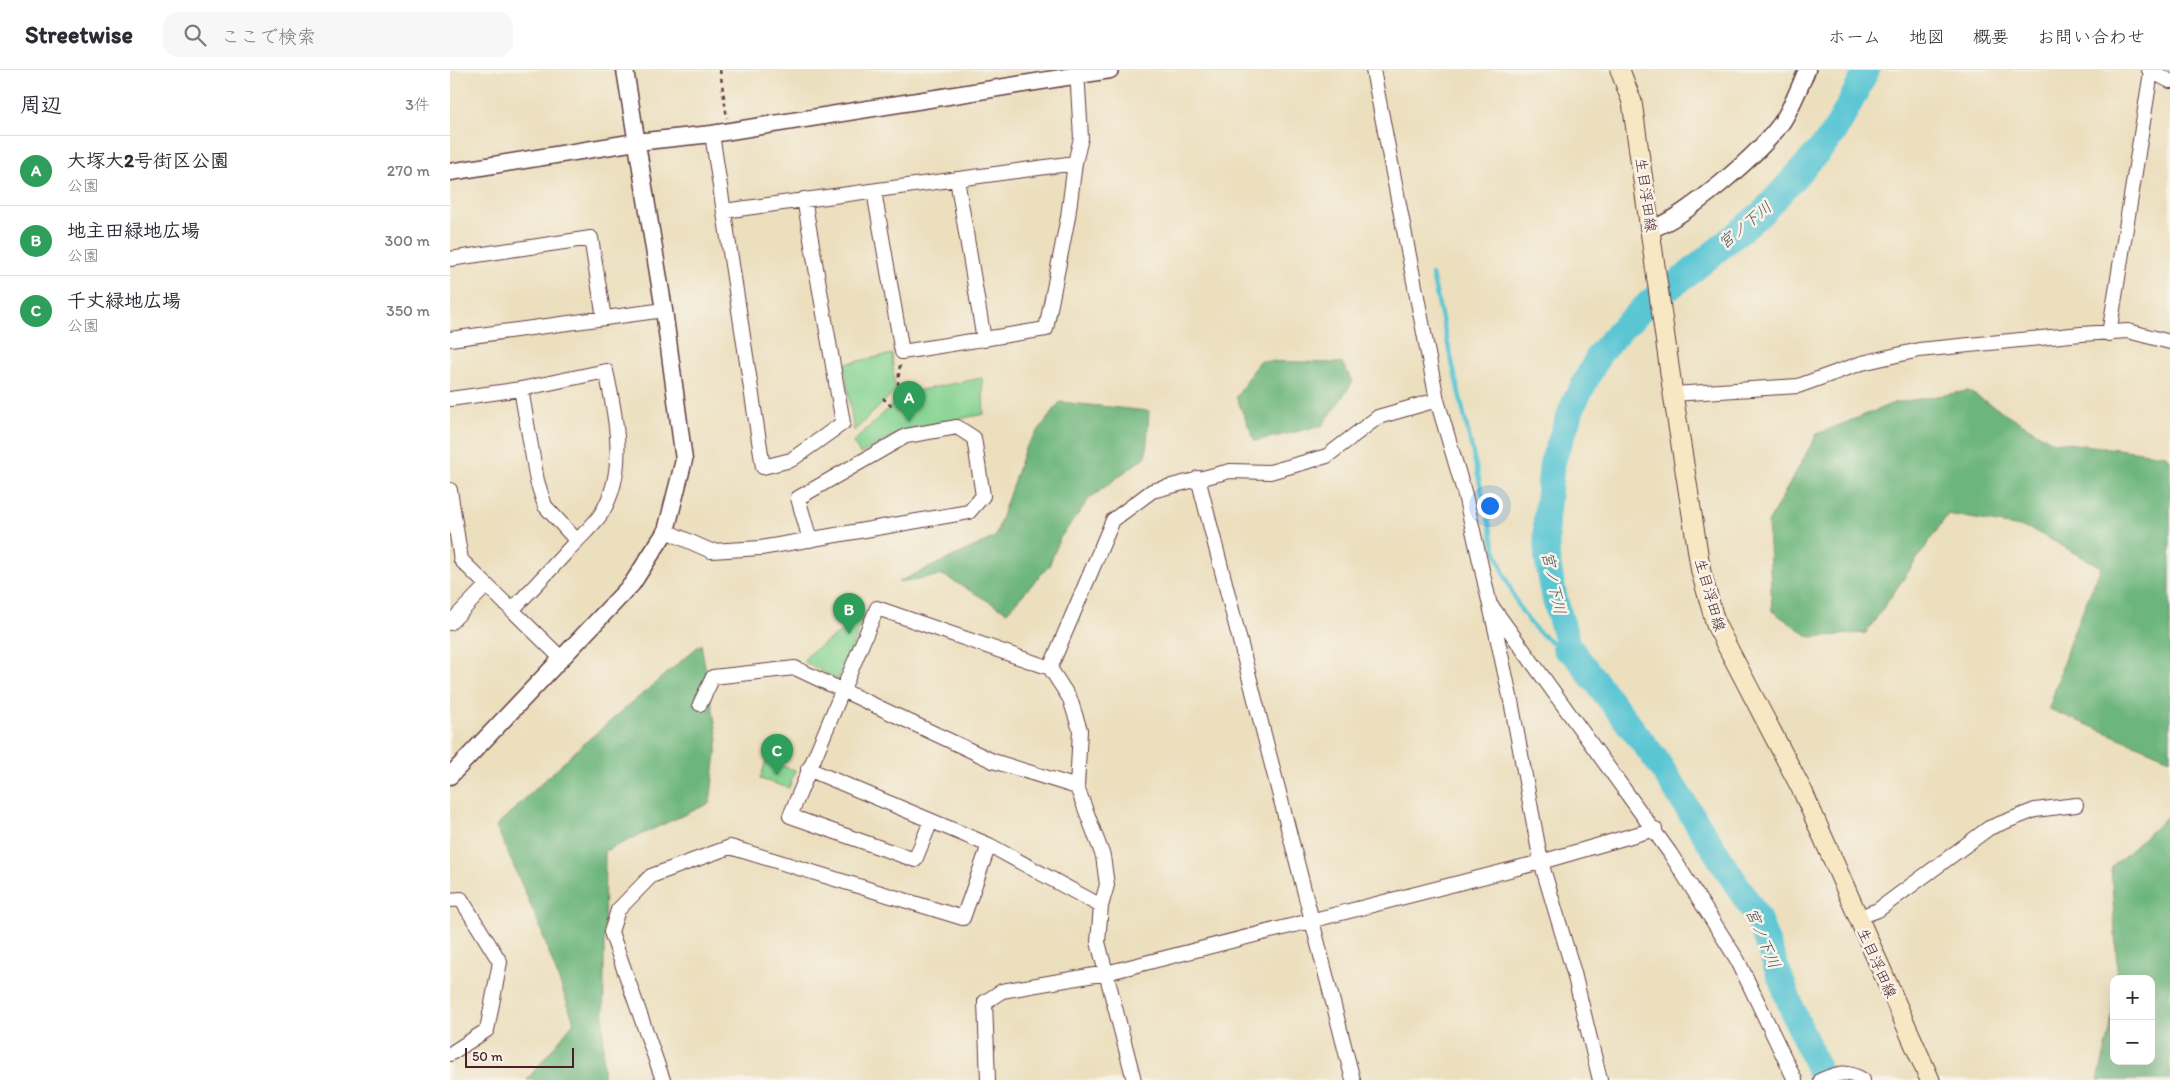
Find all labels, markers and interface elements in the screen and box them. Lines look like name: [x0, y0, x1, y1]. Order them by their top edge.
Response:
search box: [163, 12, 513, 57]
text: Streetwise: [25, 20, 133, 49]
icon: search: [181, 21, 209, 49]
text: ここで検索: [221, 25, 316, 48]
text: ホーム: [1828, 26, 1881, 48]
text: 地図: [1909, 26, 1945, 48]
text: 概要: [1973, 26, 2009, 48]
text: お問い合わせ: [2037, 26, 2145, 48]
text: 周辺: [20, 92, 62, 117]
text: 3件: [405, 95, 430, 114]
text: 大塚大2号街区公園: [67, 149, 229, 172]
street label: 生目浮田線: [1632, 157, 1660, 233]
text: A: [31, 161, 41, 180]
text: 270 m: [387, 161, 430, 180]
text: 公園: [67, 176, 99, 195]
water label: 宮ノ下川: [1714, 197, 1776, 253]
text: 地主田緑地広場: [67, 219, 200, 242]
text: B: [31, 231, 41, 250]
text: 300 m: [385, 231, 430, 250]
text: 公園: [67, 246, 99, 265]
text: 千丈緑地広場: [67, 289, 181, 312]
text: C: [31, 301, 41, 320]
text: 350 m: [386, 301, 430, 320]
text: 公園: [67, 316, 99, 335]
pin: A: [893, 381, 925, 422]
your location: [1477, 493, 1503, 519]
water label: 宮ノ下川: [1538, 550, 1570, 616]
street label: 生目浮田線: [1691, 556, 1729, 634]
pin: B: [833, 593, 865, 634]
pin: C: [761, 734, 793, 775]
water label: 宮ノ下川: [1742, 905, 1784, 971]
street label: 生目浮田線: [1854, 925, 1900, 1001]
map controls: [2110, 975, 2155, 1065]
button: +: [2110, 975, 2155, 1020]
button: −: [2110, 1020, 2155, 1065]
scale bar: [465, 1045, 574, 1068]
text: 50 m: [472, 1048, 503, 1065]

